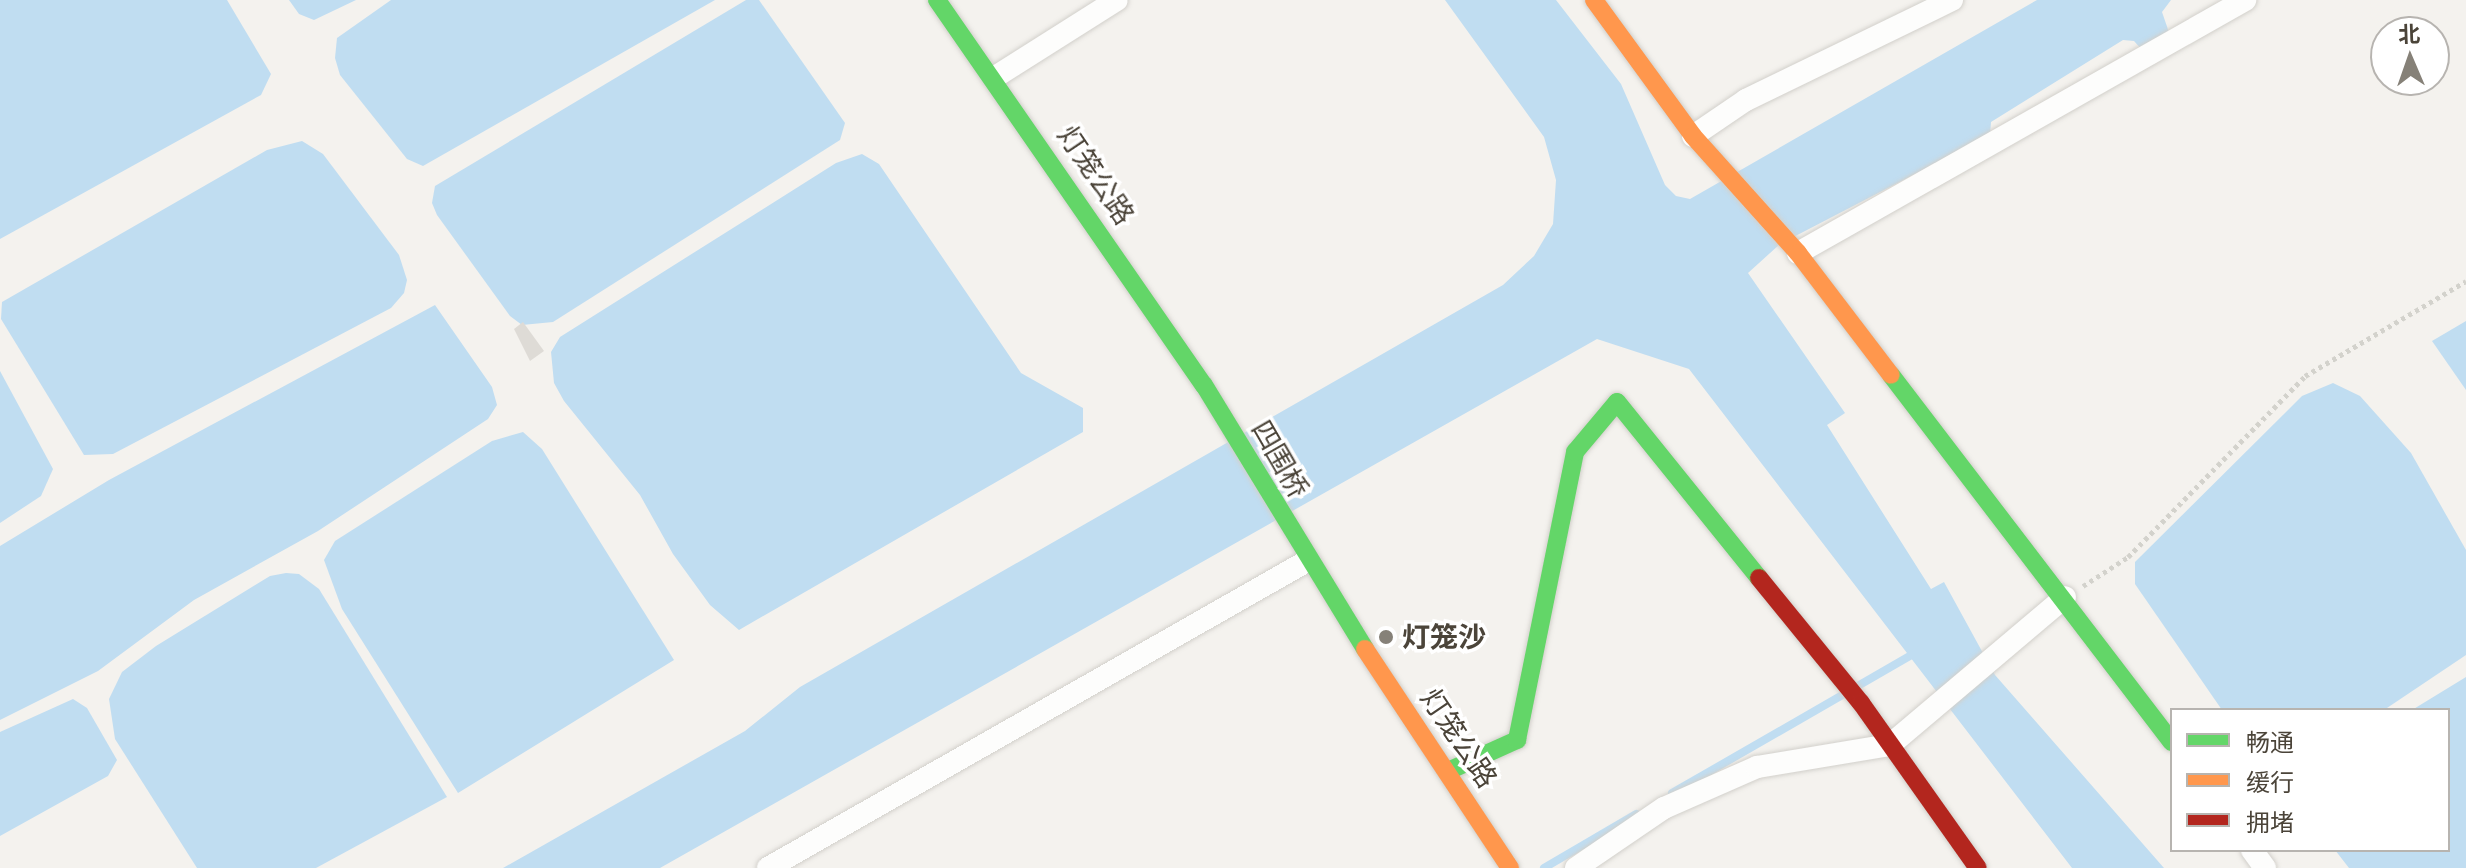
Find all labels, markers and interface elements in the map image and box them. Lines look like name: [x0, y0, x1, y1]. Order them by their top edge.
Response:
north arrow: [2370, 16, 2450, 96]
text: 北: [2398, 21, 2421, 46]
street label: 灯笼公路: [1051, 119, 1141, 231]
street label: 四围桥: [1244, 414, 1316, 504]
place label: 灯笼沙: [1402, 620, 1486, 654]
marker: 灯笼沙: [1377, 628, 1395, 646]
street label: 灯笼公路: [1414, 682, 1504, 794]
legend: [2170, 708, 2450, 852]
text: 畅通: [2246, 729, 2294, 756]
text: 缓行: [2246, 769, 2294, 796]
text: 拥堵: [2246, 809, 2294, 836]

